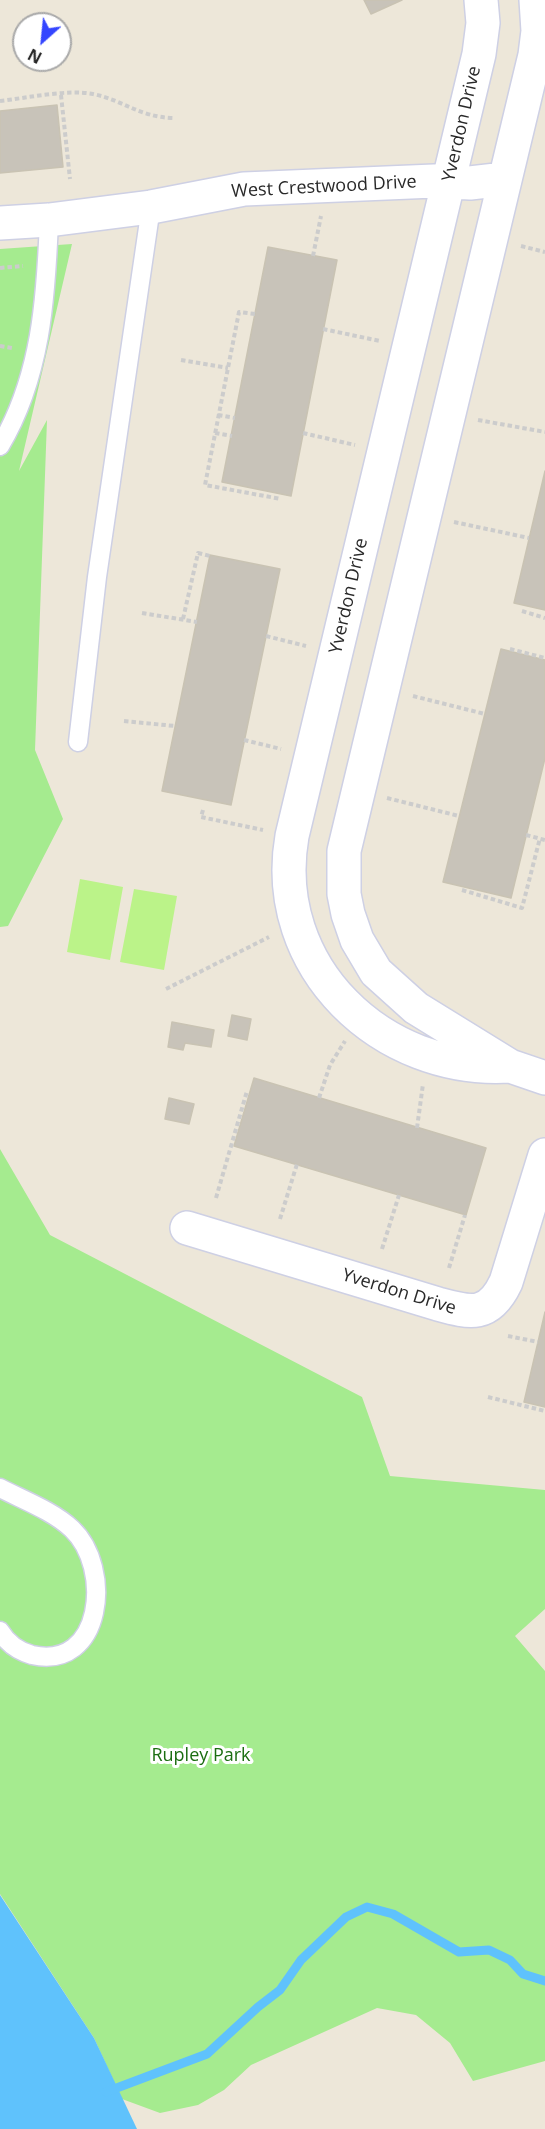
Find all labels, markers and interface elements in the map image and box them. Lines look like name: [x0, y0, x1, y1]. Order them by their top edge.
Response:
north arrow: [12, 12, 72, 72]
text: N: [24, 44, 46, 69]
street label: Yverdon Drive: [438, 64, 486, 184]
street label: West Crestwood Drive: [231, 171, 417, 203]
street label: Yverdon Drive: [325, 536, 373, 656]
street label: Yverdon Drive: [339, 1264, 459, 1320]
park label: Rupley Park: [151, 1745, 251, 1767]

